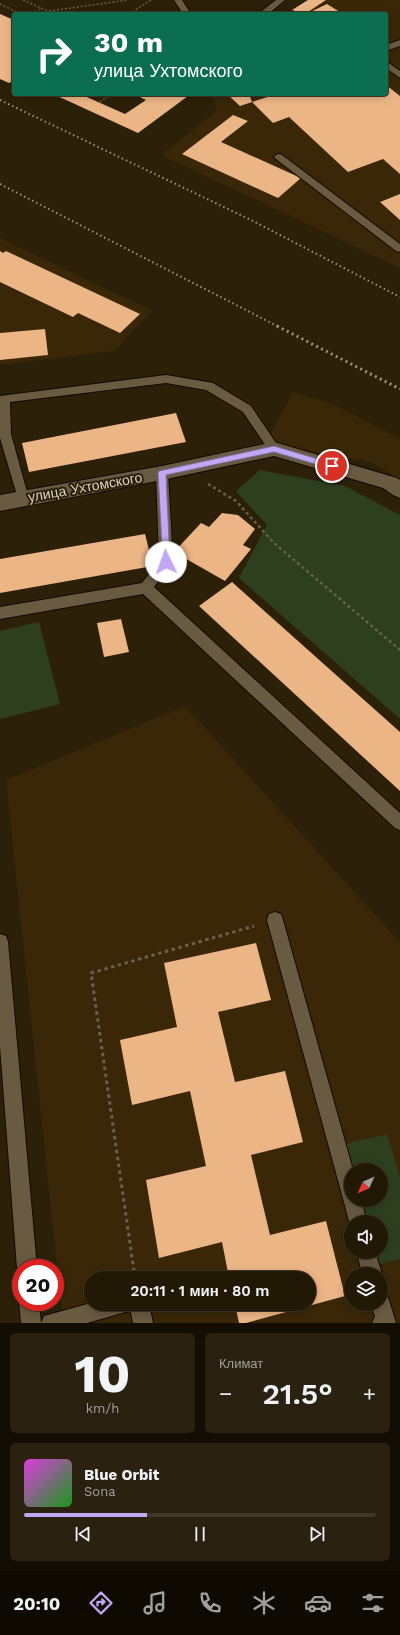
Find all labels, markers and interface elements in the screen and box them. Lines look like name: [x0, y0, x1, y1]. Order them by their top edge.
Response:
text: 30 m: [94, 26, 163, 59]
icon: right: [28, 28, 80, 80]
text: улица Ухтомского: [94, 60, 243, 81]
pin: [315, 449, 349, 483]
icon: arrive: [321, 455, 343, 477]
street label: улица Ухтомского: [27, 469, 144, 505]
position arrow: [145, 541, 187, 583]
north arrow: [344, 1163, 388, 1207]
map controls: [344, 1163, 388, 1311]
button: sound: [344, 1215, 388, 1259]
speed limit sign: 20: [12, 1259, 64, 1311]
button: layers: [344, 1267, 388, 1311]
text: 20:11 · 1 мин · 80 m: [130, 1282, 270, 1300]
text: 10: [75, 1344, 130, 1405]
text: Климат: [219, 1356, 263, 1371]
text: 21.5°: [262, 1376, 333, 1411]
text: −: [219, 1381, 232, 1406]
text: +: [363, 1381, 376, 1406]
text: km/h: [86, 1401, 119, 1416]
text: Blue Orbit: [84, 1466, 159, 1484]
text: Sona: [84, 1484, 116, 1499]
icon: previous: [72, 1523, 94, 1545]
icon: pause: [189, 1523, 211, 1545]
icon: next: [306, 1523, 328, 1545]
icon: directions: [87, 1589, 115, 1617]
icon: music: [141, 1589, 169, 1617]
icon: phone: [196, 1589, 224, 1617]
icon: climate: [250, 1589, 278, 1617]
icon: car: [304, 1589, 332, 1617]
icon: filters: [359, 1589, 387, 1617]
text: 20:10: [13, 1593, 60, 1614]

